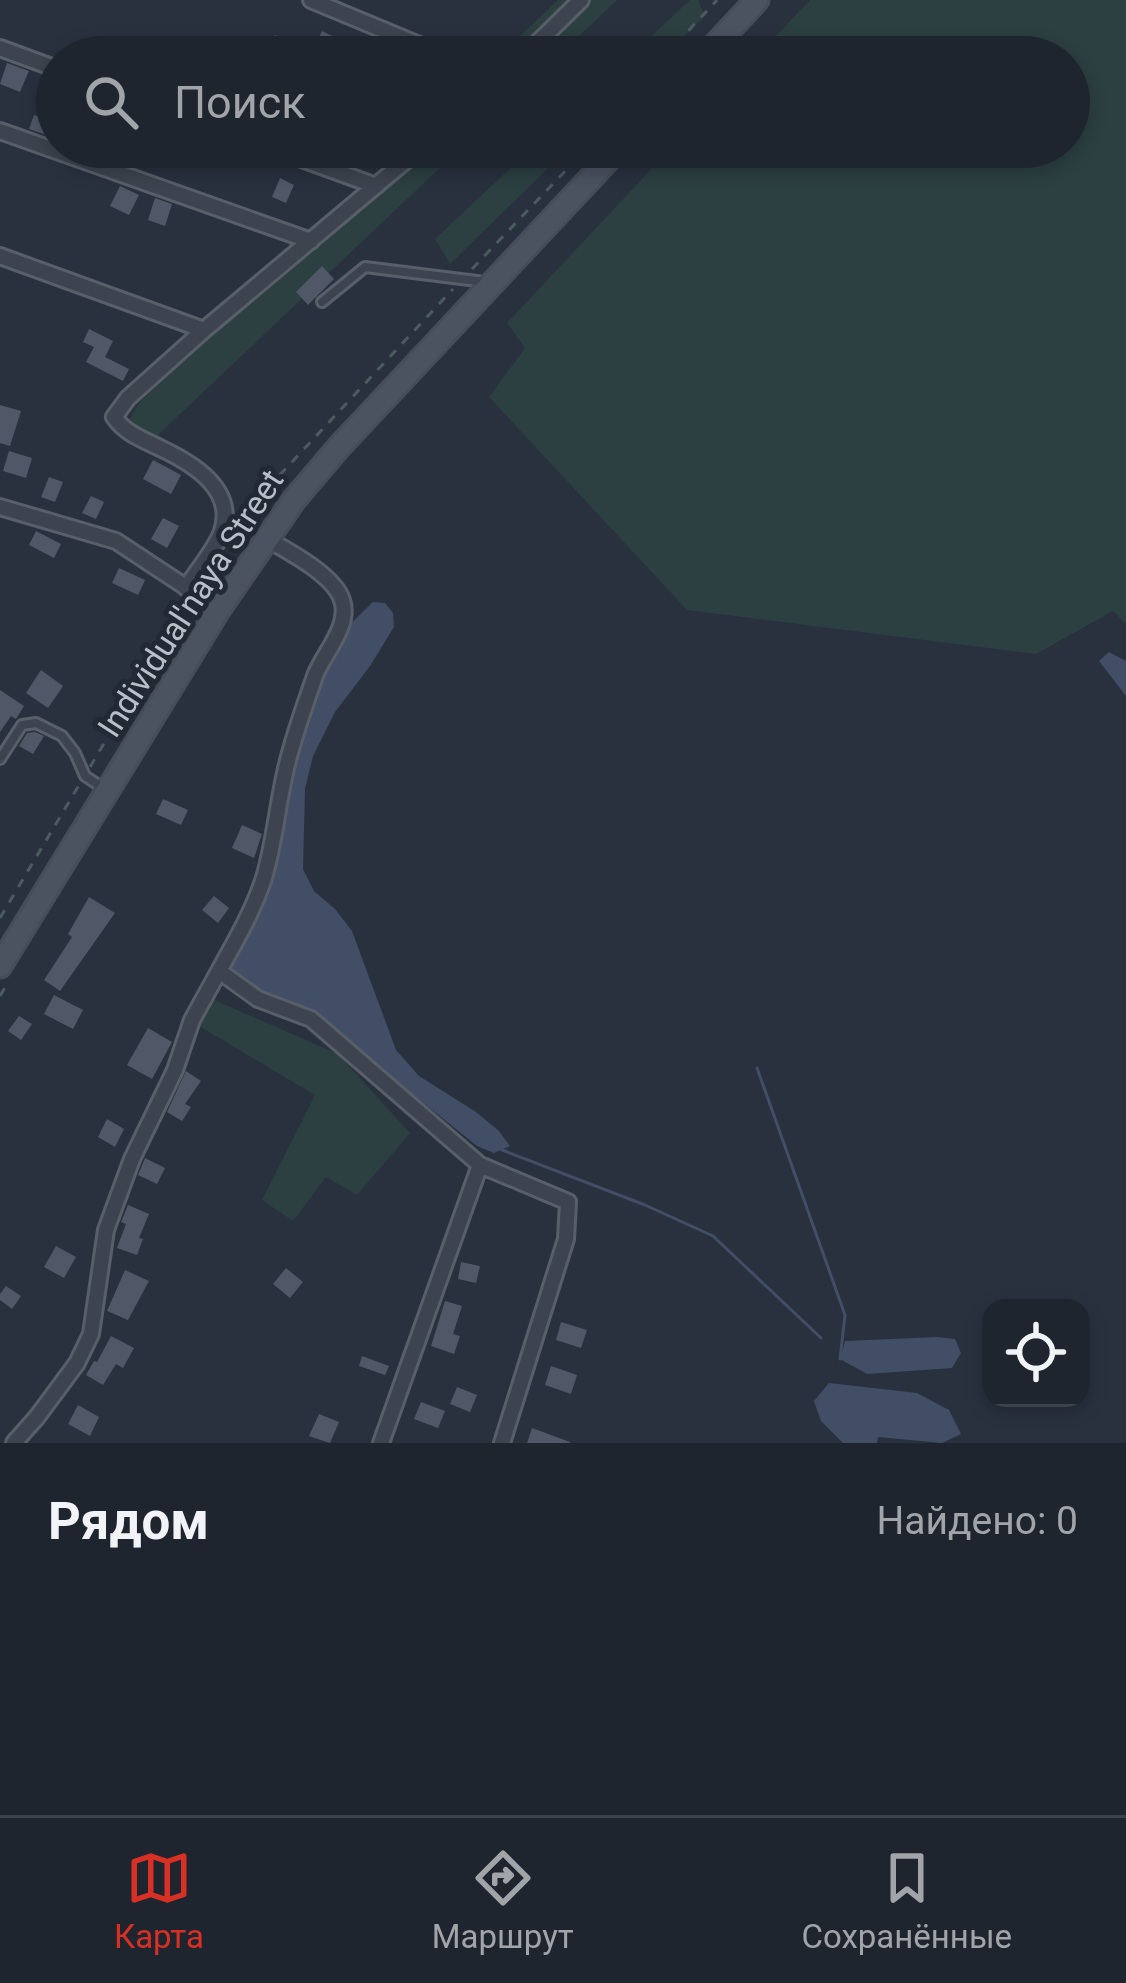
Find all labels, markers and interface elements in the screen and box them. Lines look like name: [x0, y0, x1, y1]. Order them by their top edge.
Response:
search box: [36, 36, 1090, 168]
icon: search: [78, 69, 144, 135]
text: Поиск: [174, 76, 306, 129]
street label: Individual'naya Street: [89, 462, 291, 744]
map controls: [982, 1299, 1090, 1407]
button: locate: [982, 1299, 1090, 1407]
text: Рядом: [48, 1492, 209, 1551]
text: Найдено: 0: [876, 1498, 1078, 1544]
tab: Карта: [114, 1845, 204, 1956]
tab: Маршрут: [432, 1845, 574, 1956]
tab: Сохранённые: [802, 1845, 1012, 1956]

